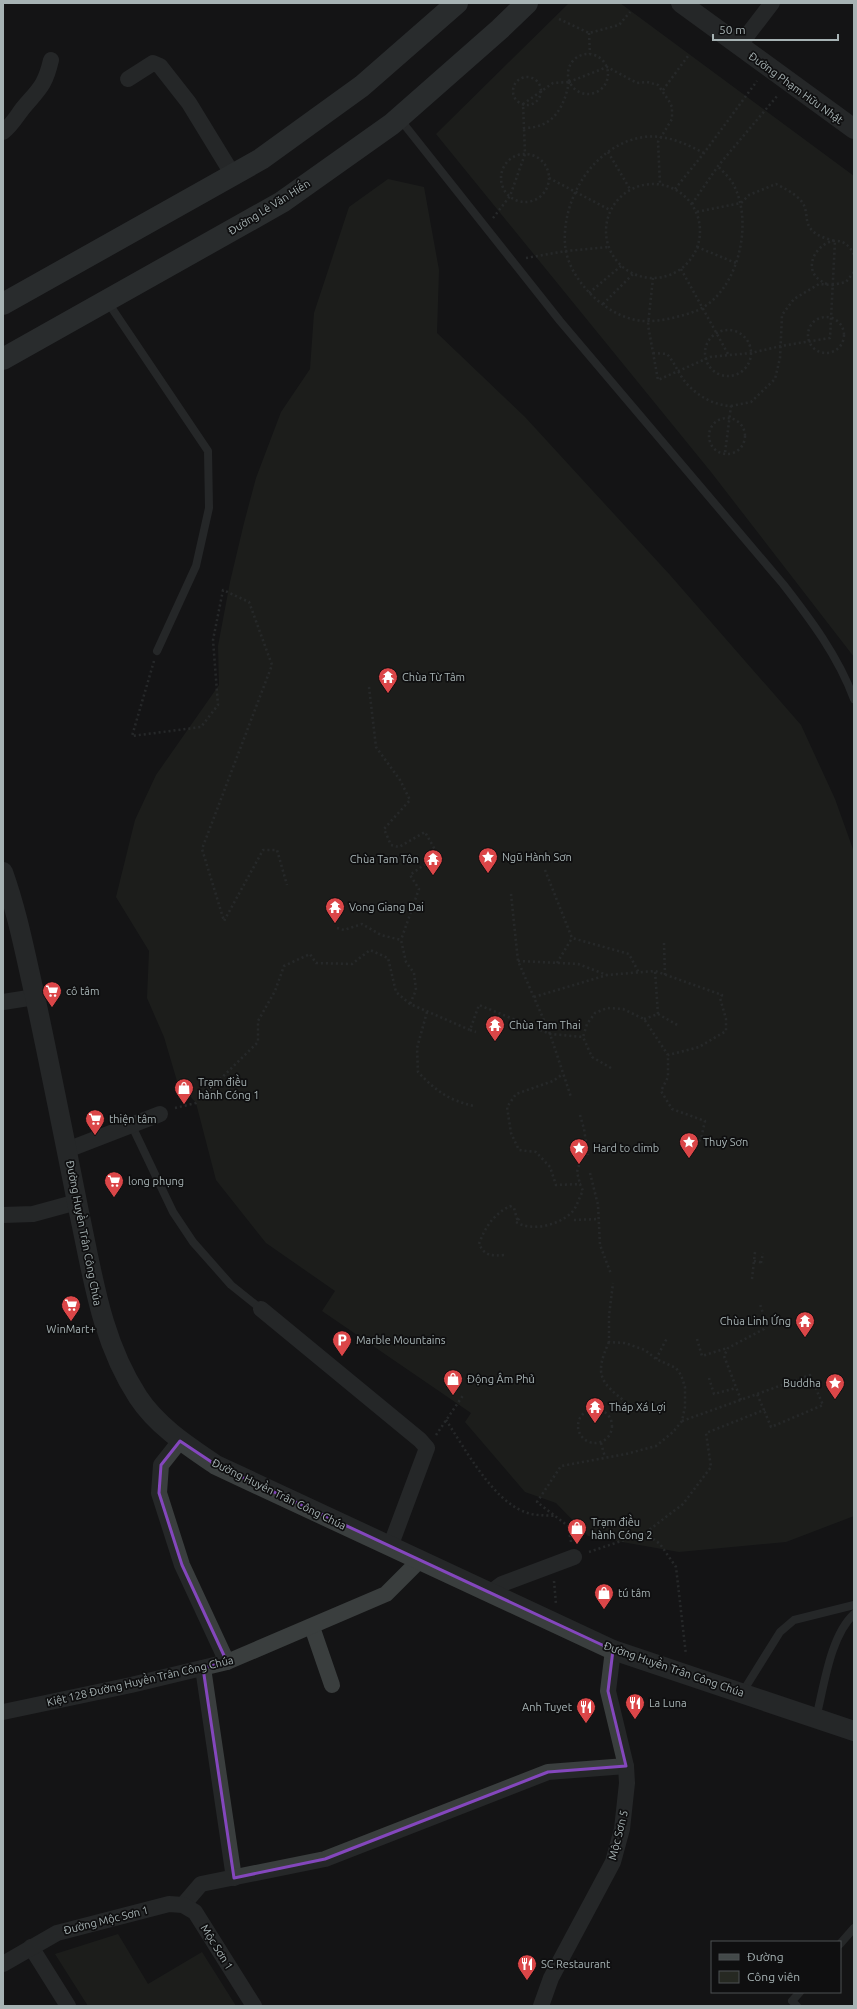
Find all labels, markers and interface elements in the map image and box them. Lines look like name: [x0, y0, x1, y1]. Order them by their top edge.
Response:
scale bar: [713, 16, 838, 42]
text: 50 m: [719, 23, 746, 36]
street label: Đường Phạm Hữu Nhật: [746, 50, 846, 127]
street label: Đường Lê Văn Hiến: [225, 176, 312, 237]
temple icon: Chùa Từ Tâm: [377, 666, 399, 694]
place label: Chùa Từ Tâm: [402, 671, 465, 683]
place icon: Ngũ Hành Sơn: [477, 846, 499, 874]
temple icon: Chùa Tam Tôn: [422, 848, 444, 876]
place label: Ngũ Hành Sơn: [502, 851, 572, 863]
place label: Chùa Tam Tôn: [350, 853, 419, 865]
temple icon: Vong Giang Dai: [324, 896, 346, 924]
place label: Vong Giang Dai: [349, 901, 424, 913]
supermarket icon: cô tâm: [41, 980, 63, 1008]
place label: cô tâm: [66, 985, 99, 997]
temple icon: Chùa Tam Thai: [484, 1014, 506, 1042]
place label: Chùa Tam Thai: [509, 1019, 581, 1031]
place label: Trạm điều hành Cóng 1: [198, 1074, 260, 1101]
shop icon: Trạm điều hành Cóng 1: [173, 1077, 195, 1105]
supermarket icon: thiện tâm: [84, 1108, 106, 1136]
place label: thiện tâm: [109, 1113, 157, 1126]
place icon: Thuỷ Sơn: [678, 1131, 700, 1159]
place label: Thuỷ Sơn: [703, 1136, 748, 1148]
place icon: Hard to climb: [568, 1137, 590, 1165]
place label: Hard to climb: [593, 1142, 659, 1154]
street label: Đường Huyền Trân Công Chúa: [64, 1159, 106, 1307]
supermarket icon: long phụng: [103, 1170, 125, 1198]
place label: long phụng: [128, 1175, 184, 1188]
supermarket icon: WinMart+: [60, 1294, 82, 1322]
temple icon: Chùa Linh Ứng: [794, 1310, 816, 1338]
place label: Chùa Linh Ứng: [720, 1314, 791, 1327]
place label: WinMart+: [46, 1323, 96, 1335]
parking icon: Marble Mountains: [331, 1329, 353, 1357]
place label: Marble Mountains: [356, 1334, 446, 1346]
shop icon: Động Âm Phủ: [442, 1368, 464, 1396]
place label: Động Âm Phủ: [467, 1372, 535, 1386]
place icon: Buddha: [824, 1372, 846, 1400]
place label: Buddha: [783, 1377, 821, 1389]
temple icon: Tháp Xá Lợi: [584, 1396, 606, 1424]
place label: Tháp Xá Lợi: [609, 1401, 666, 1414]
street label: Đường Huyền Trân Công Chúa: [210, 1455, 349, 1532]
place label: Trạm điều hành Cóng 2: [591, 1514, 653, 1541]
shop icon: Trạm điều hành Cóng 2: [566, 1517, 588, 1545]
shop icon: tú tâm: [593, 1582, 615, 1610]
place label: tú tâm: [618, 1587, 651, 1599]
street label: Đường Huyền Trân Công Chúa: [602, 1638, 746, 1699]
street label: Kiệt 128 Đường Huyền Trân Công Chúa: [45, 1652, 235, 1709]
restaurant icon: La Luna: [624, 1692, 646, 1720]
restaurant icon: Anh Tuyet: [575, 1696, 597, 1724]
place label: La Luna: [649, 1697, 687, 1709]
place label: Anh Tuyet: [522, 1701, 573, 1713]
street label: Mộc Sơn 5: [606, 1809, 631, 1861]
street label: Đường Mộc Sơn 1: [62, 1904, 150, 1937]
street label: Mộc Sơn 1: [198, 1922, 236, 1972]
legend: [711, 1941, 841, 1993]
text: Đường: [747, 1950, 784, 1963]
restaurant icon: SC Restaurant: [516, 1953, 538, 1981]
place label: SC Restaurant: [541, 1958, 611, 1970]
text: Công viên: [747, 1970, 800, 1983]

